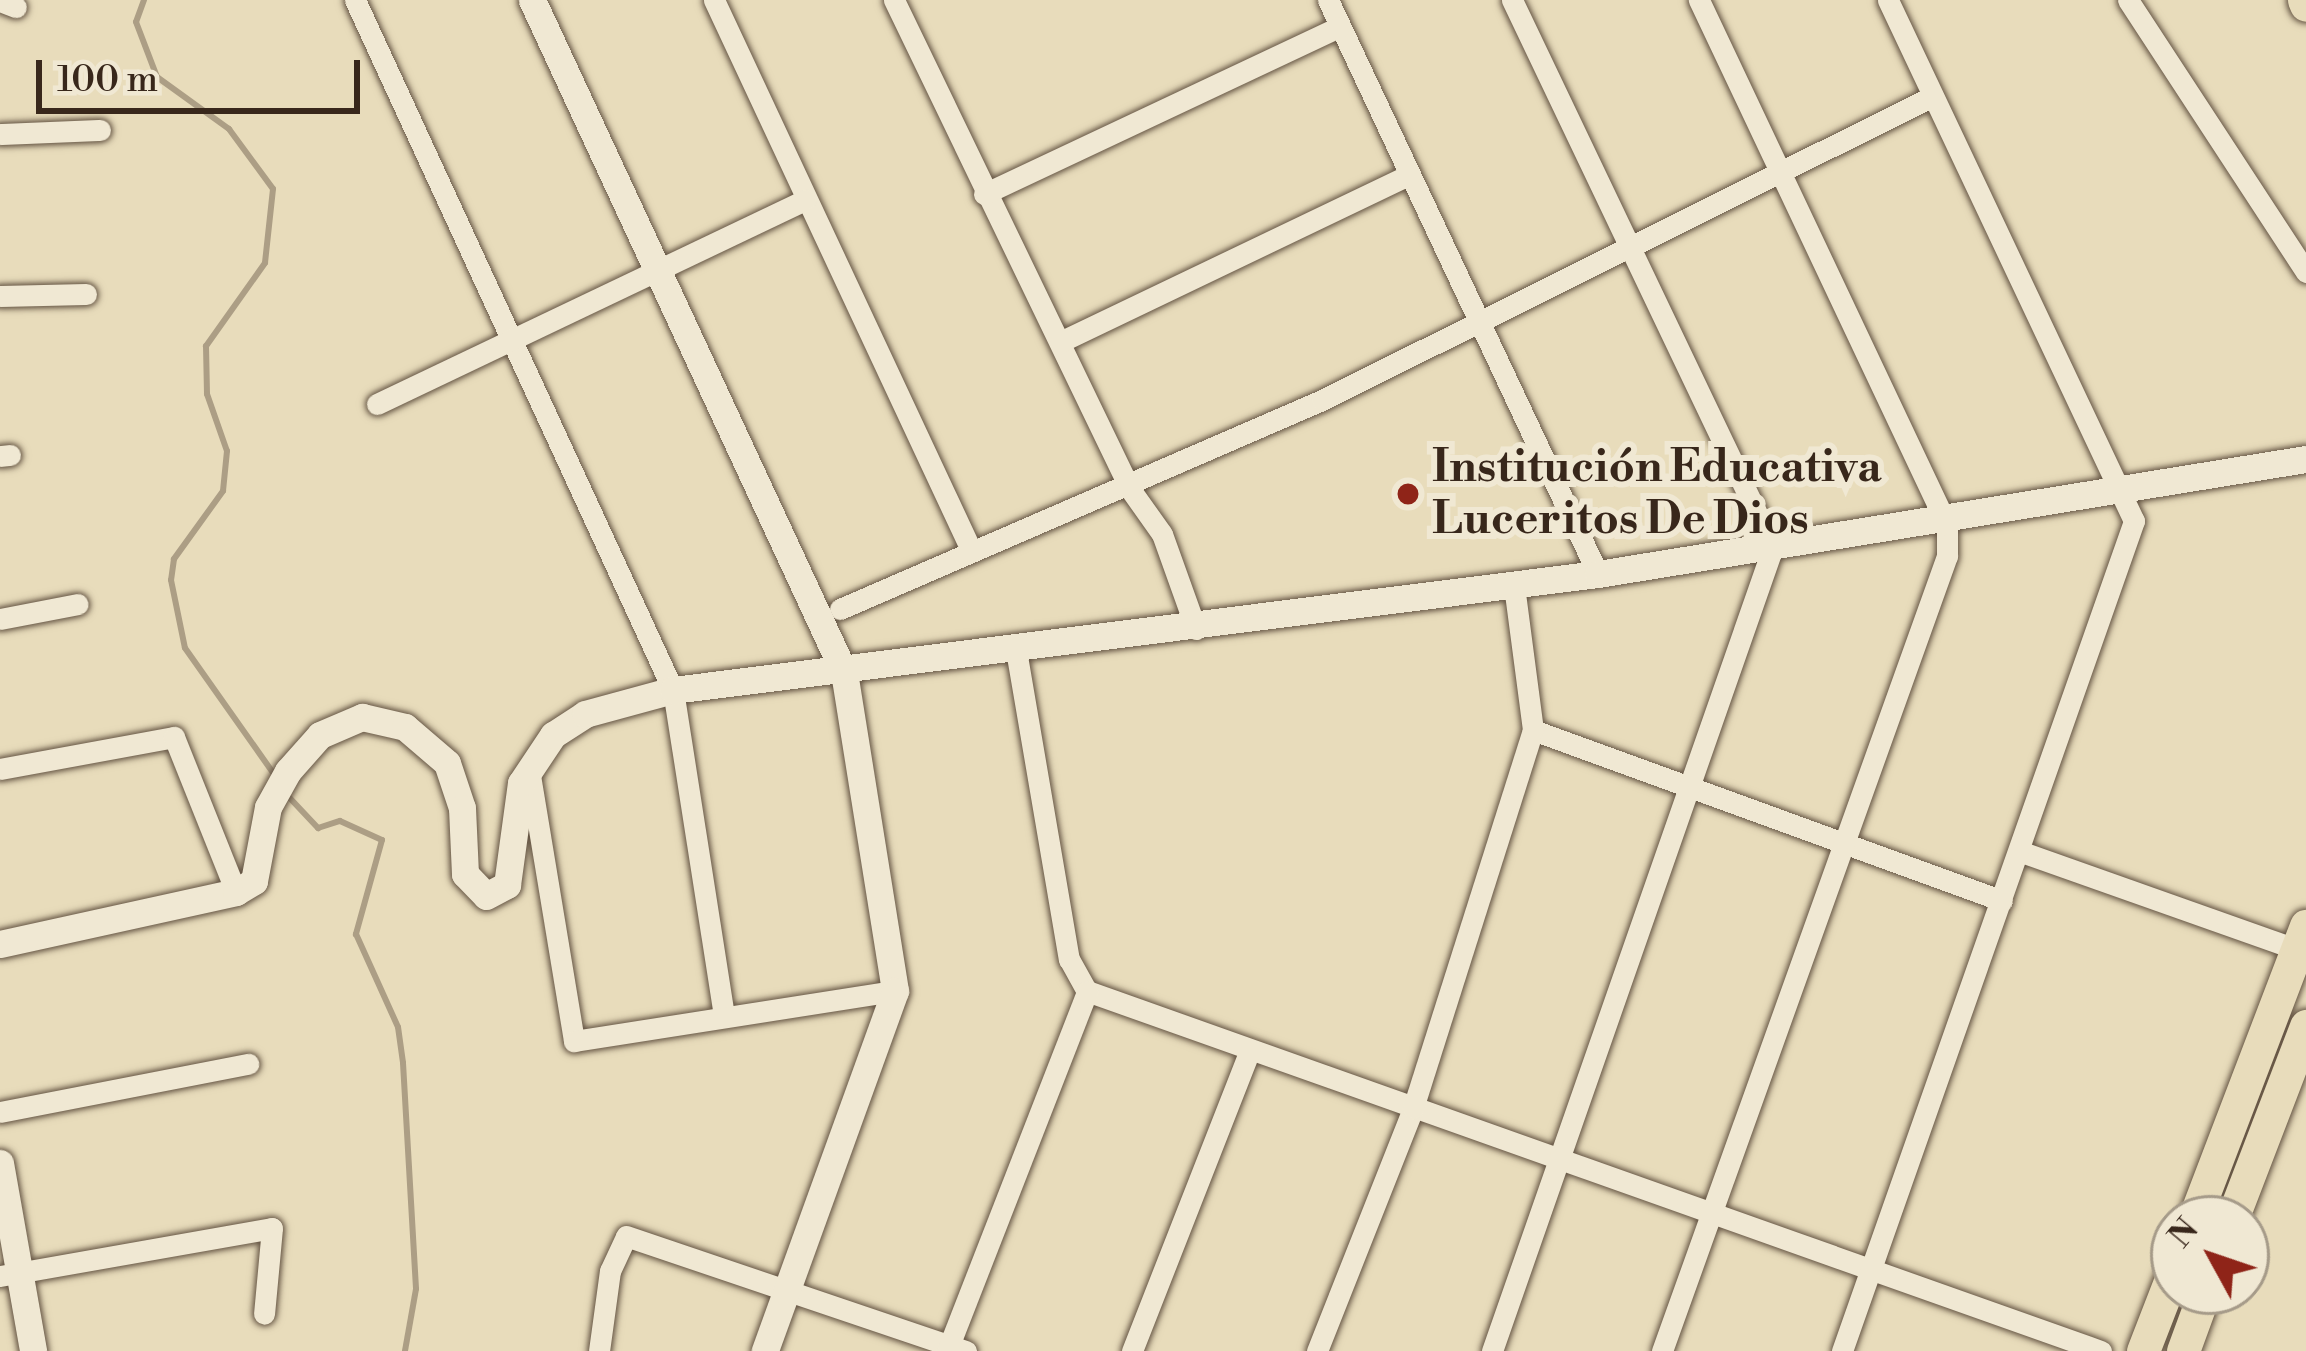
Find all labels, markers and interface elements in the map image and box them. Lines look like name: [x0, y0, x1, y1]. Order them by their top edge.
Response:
scale bar: [42, 36, 366, 110]
text: 100 m: [57, 58, 158, 103]
place label: Institución Educativa Luceritos De Dios: [1432, 441, 1882, 547]
marker: Institución Educativa Luceritos De Dios: [1395, 481, 1421, 507]
north arrow: [2150, 1195, 2270, 1315]
text: N: [2160, 1210, 2208, 1257]

